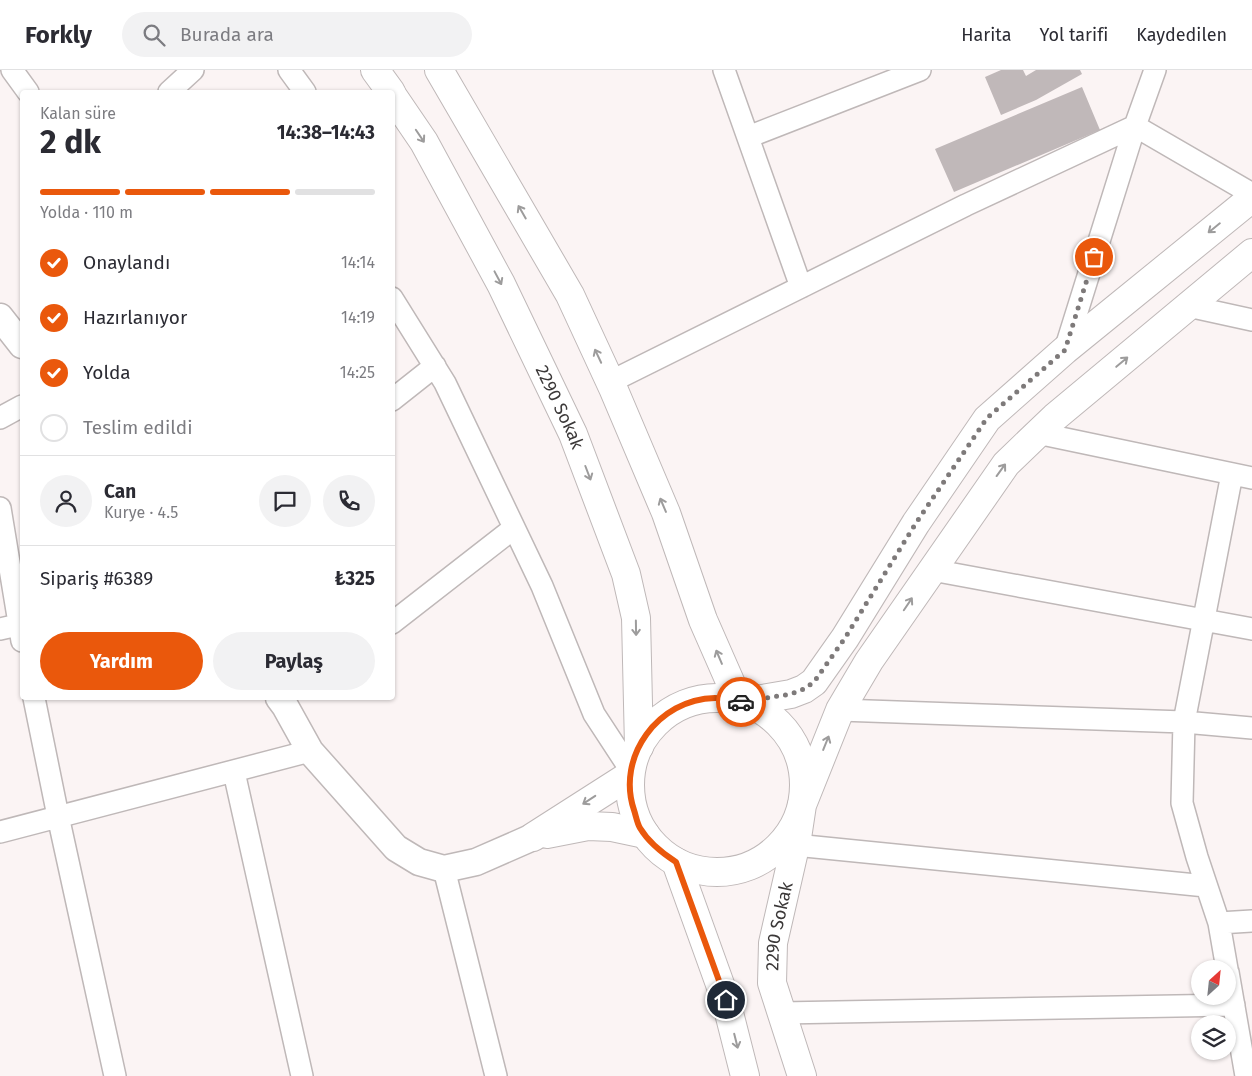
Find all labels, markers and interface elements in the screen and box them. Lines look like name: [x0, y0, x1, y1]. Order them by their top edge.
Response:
search box: [122, 12, 472, 57]
text: Forkly: [25, 21, 92, 49]
icon: search: [140, 21, 168, 49]
text: Burada ara: [180, 23, 274, 46]
text: Harita: [961, 24, 1012, 46]
text: Yol tarifi: [1040, 24, 1108, 46]
text: Kaydedilen: [1136, 24, 1227, 46]
text: Kalan süre: [40, 104, 116, 123]
text: 14:38–14:43: [277, 121, 375, 144]
text: 2 dk: [40, 123, 101, 161]
one-way arrow: [415, 128, 425, 142]
text: Yolda · 110 m: [40, 203, 133, 222]
one-way arrow: [517, 205, 527, 220]
one-way arrow: [1208, 223, 1221, 234]
pin: [1073, 236, 1115, 278]
icon: bag: [1080, 243, 1108, 271]
icon: check: [40, 249, 68, 277]
text: Onaylandı: [83, 251, 170, 274]
text: 14:14: [341, 253, 375, 272]
one-way arrow: [493, 271, 503, 286]
icon: check: [40, 304, 68, 332]
text: Hazırlanıyor: [83, 306, 187, 329]
text: 14:19: [341, 308, 375, 327]
one-way arrow: [593, 349, 602, 364]
one-way arrow: [1115, 356, 1128, 367]
icon: check: [40, 359, 68, 387]
text: Yolda: [83, 361, 131, 384]
street label: 2290 Sokak: [531, 362, 589, 453]
text: 14:25: [340, 363, 375, 382]
text: Teslim edildi: [83, 416, 193, 439]
one-way arrow: [996, 463, 1006, 477]
one-way arrow: [584, 466, 593, 481]
button: person: [40, 475, 92, 527]
button: chat: [259, 475, 311, 527]
button: phone: [323, 475, 375, 527]
text: Can: [104, 480, 136, 503]
one-way arrow: [657, 498, 667, 513]
text: Kurye · 4.5: [104, 503, 178, 522]
text: Sipariş #6389: [40, 567, 153, 590]
text: ₺325: [334, 567, 375, 590]
one-way arrow: [904, 597, 914, 611]
one-way arrow: [631, 619, 641, 635]
button: Yardım: [40, 632, 203, 690]
button: Paylaş: [213, 632, 375, 690]
one-way arrow: [714, 650, 723, 665]
courier: [716, 677, 766, 727]
icon: car: [727, 688, 755, 716]
one-way arrow: [822, 736, 832, 751]
one-way arrow: [582, 796, 596, 806]
street label: 2290 Sokak: [761, 879, 798, 971]
north arrow: [1191, 960, 1236, 1005]
map controls: [1191, 960, 1236, 1060]
pin: [705, 979, 747, 1021]
icon: home: [712, 986, 740, 1014]
button: layers: [1191, 1015, 1236, 1060]
one-way arrow: [732, 1032, 741, 1048]

